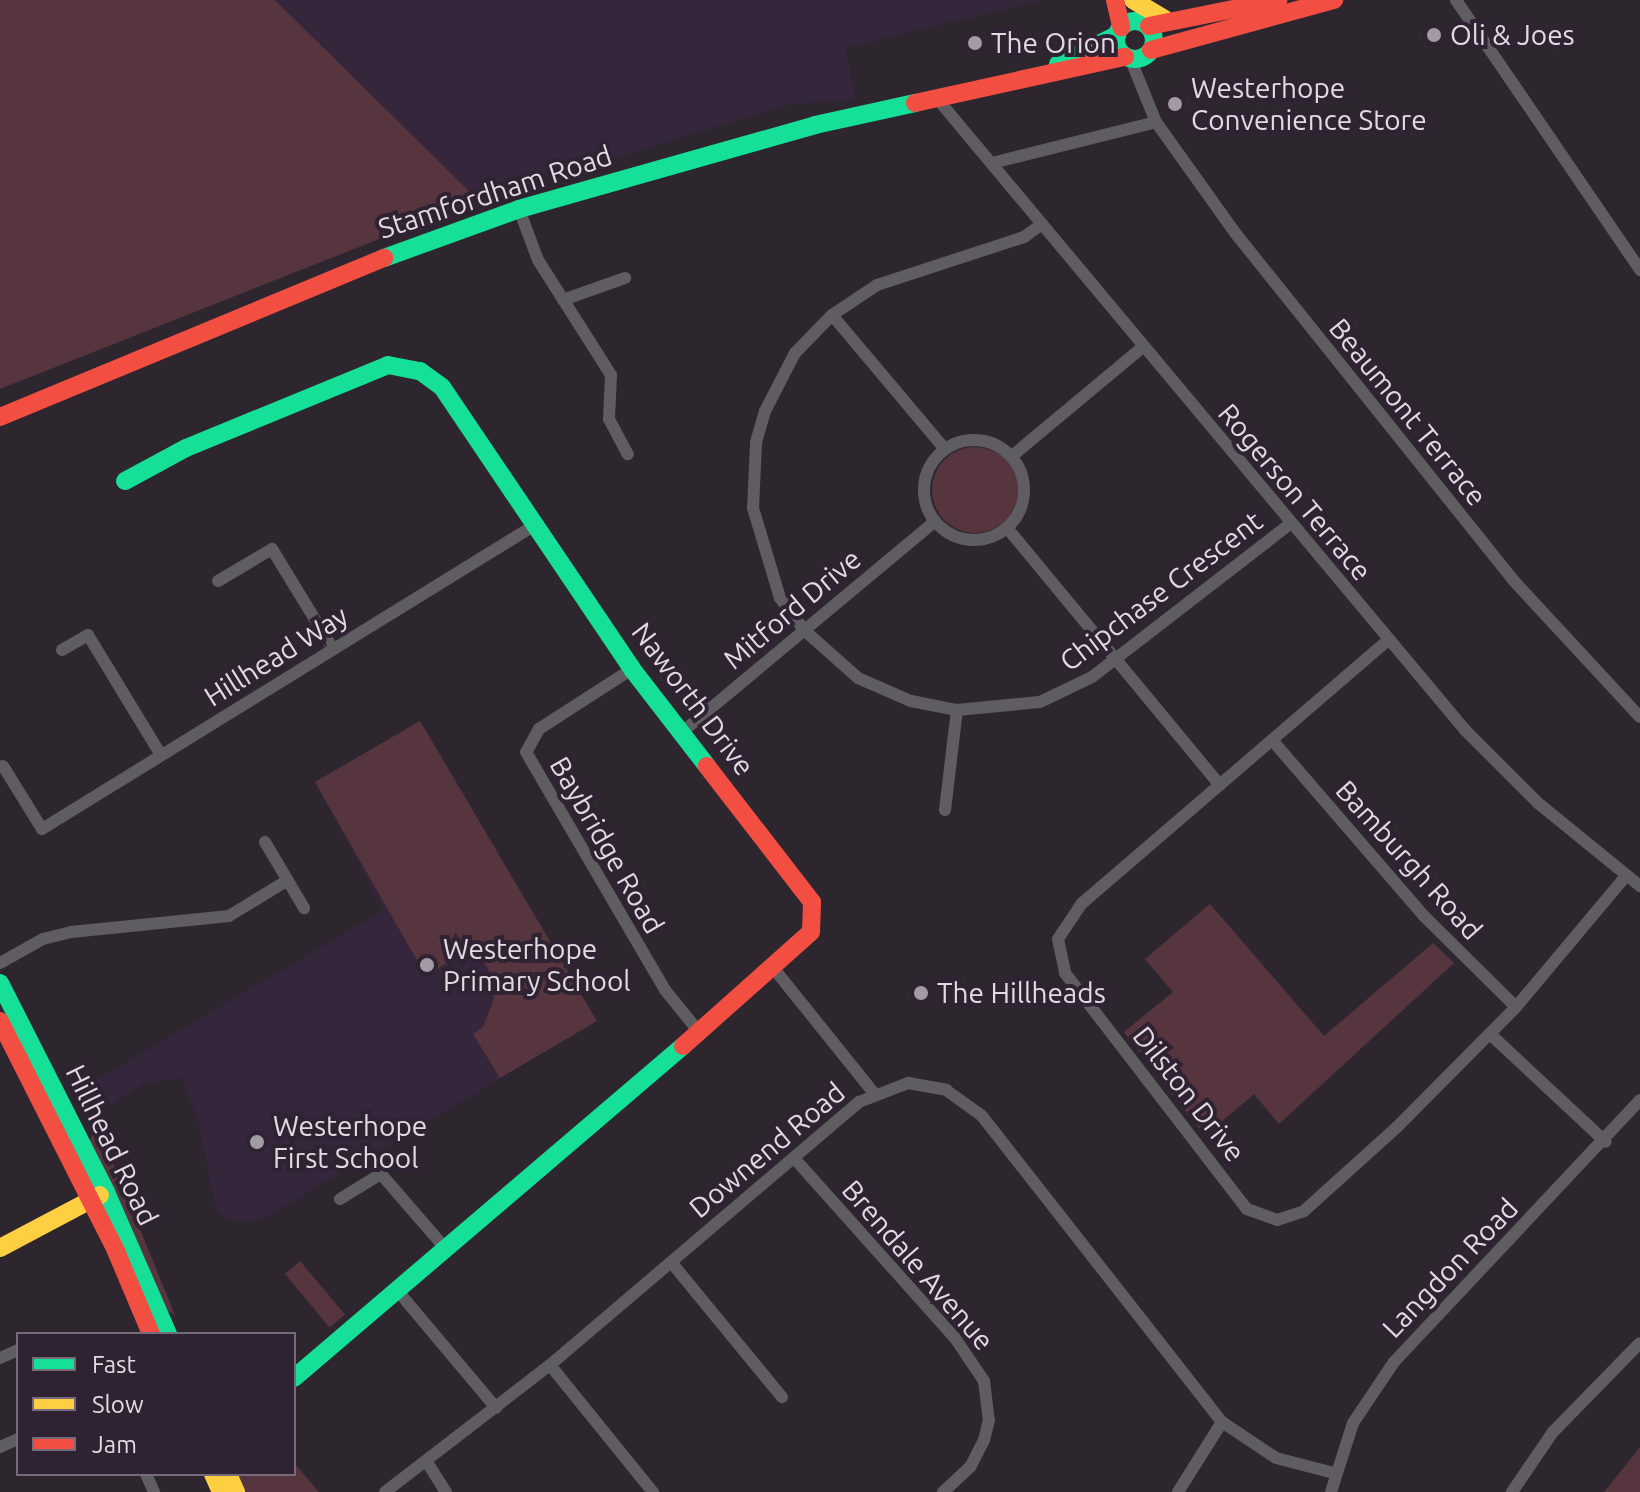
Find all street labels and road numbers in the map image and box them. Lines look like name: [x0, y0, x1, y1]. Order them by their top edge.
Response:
street label: Stamfordham Road: [374, 138, 616, 246]
street label: Beaumont Terrace: [1322, 312, 1494, 512]
street label: Rogerson Terrace: [1211, 397, 1379, 587]
street label: Chipchase Crescent: [1053, 504, 1269, 678]
street label: Mitford Drive: [717, 542, 867, 676]
street label: Hillhead Way: [198, 599, 354, 713]
street label: Naworth Drive: [625, 616, 761, 782]
street label: Baybridge Road: [543, 751, 671, 939]
street label: Bamburgh Road: [1329, 774, 1489, 946]
street label: Dilston Drive: [1126, 1020, 1252, 1168]
street label: Hillhead Road: [59, 1059, 165, 1231]
street label: Downend Road: [682, 1075, 852, 1225]
street label: Brendale Avenue: [835, 1173, 1001, 1357]
street label: Langdon Road: [1375, 1191, 1525, 1345]

